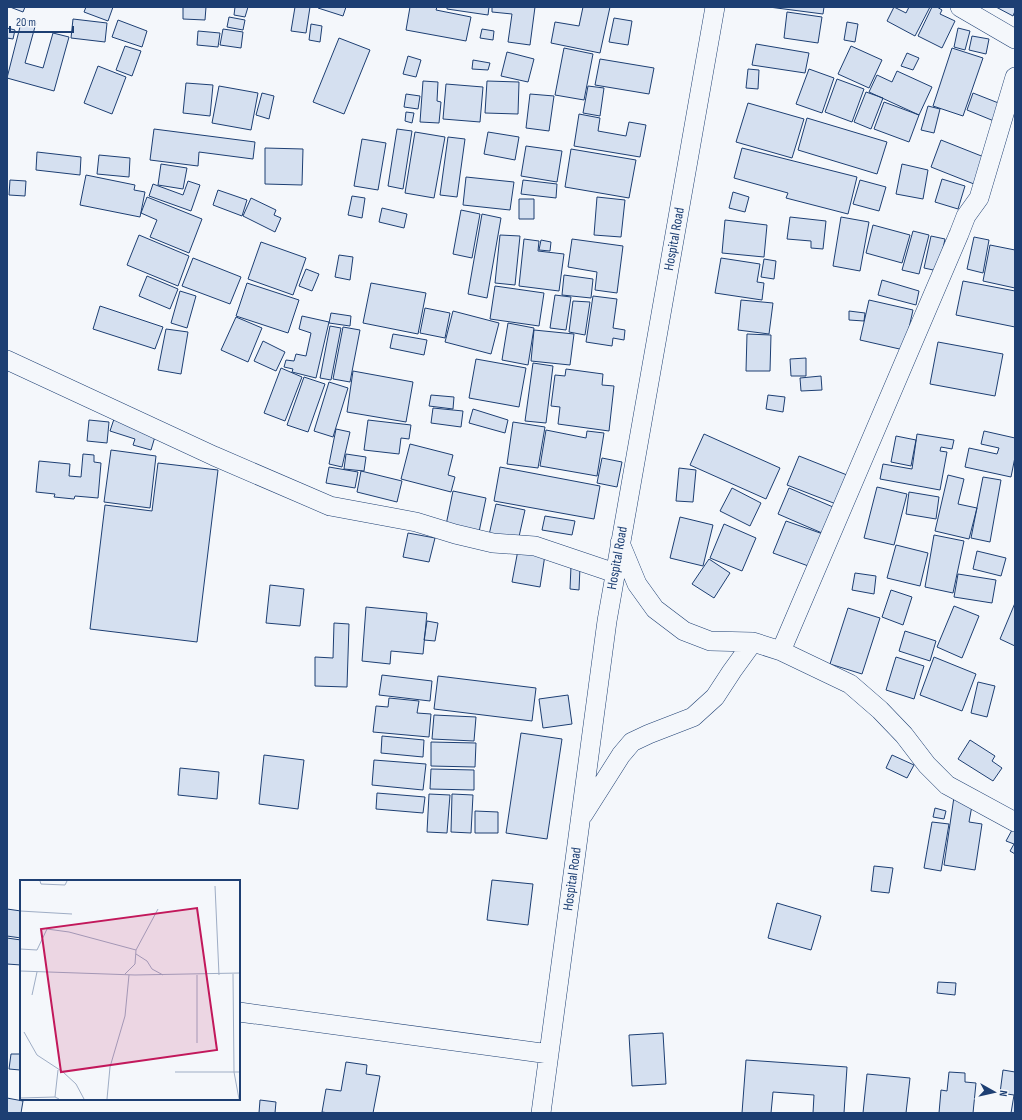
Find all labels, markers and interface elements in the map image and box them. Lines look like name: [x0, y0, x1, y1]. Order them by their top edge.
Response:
scale bar: [10, 8, 73, 34]
text: 20 m: [16, 15, 36, 30]
street label: Hospital Road: [660, 206, 688, 272]
street label: Hospital Road: [603, 525, 631, 591]
street label: Hospital Road: [559, 846, 585, 912]
inset map: [20, 880, 240, 1100]
north arrow: [974, 1072, 1014, 1112]
text: N: [997, 1090, 1010, 1097]

